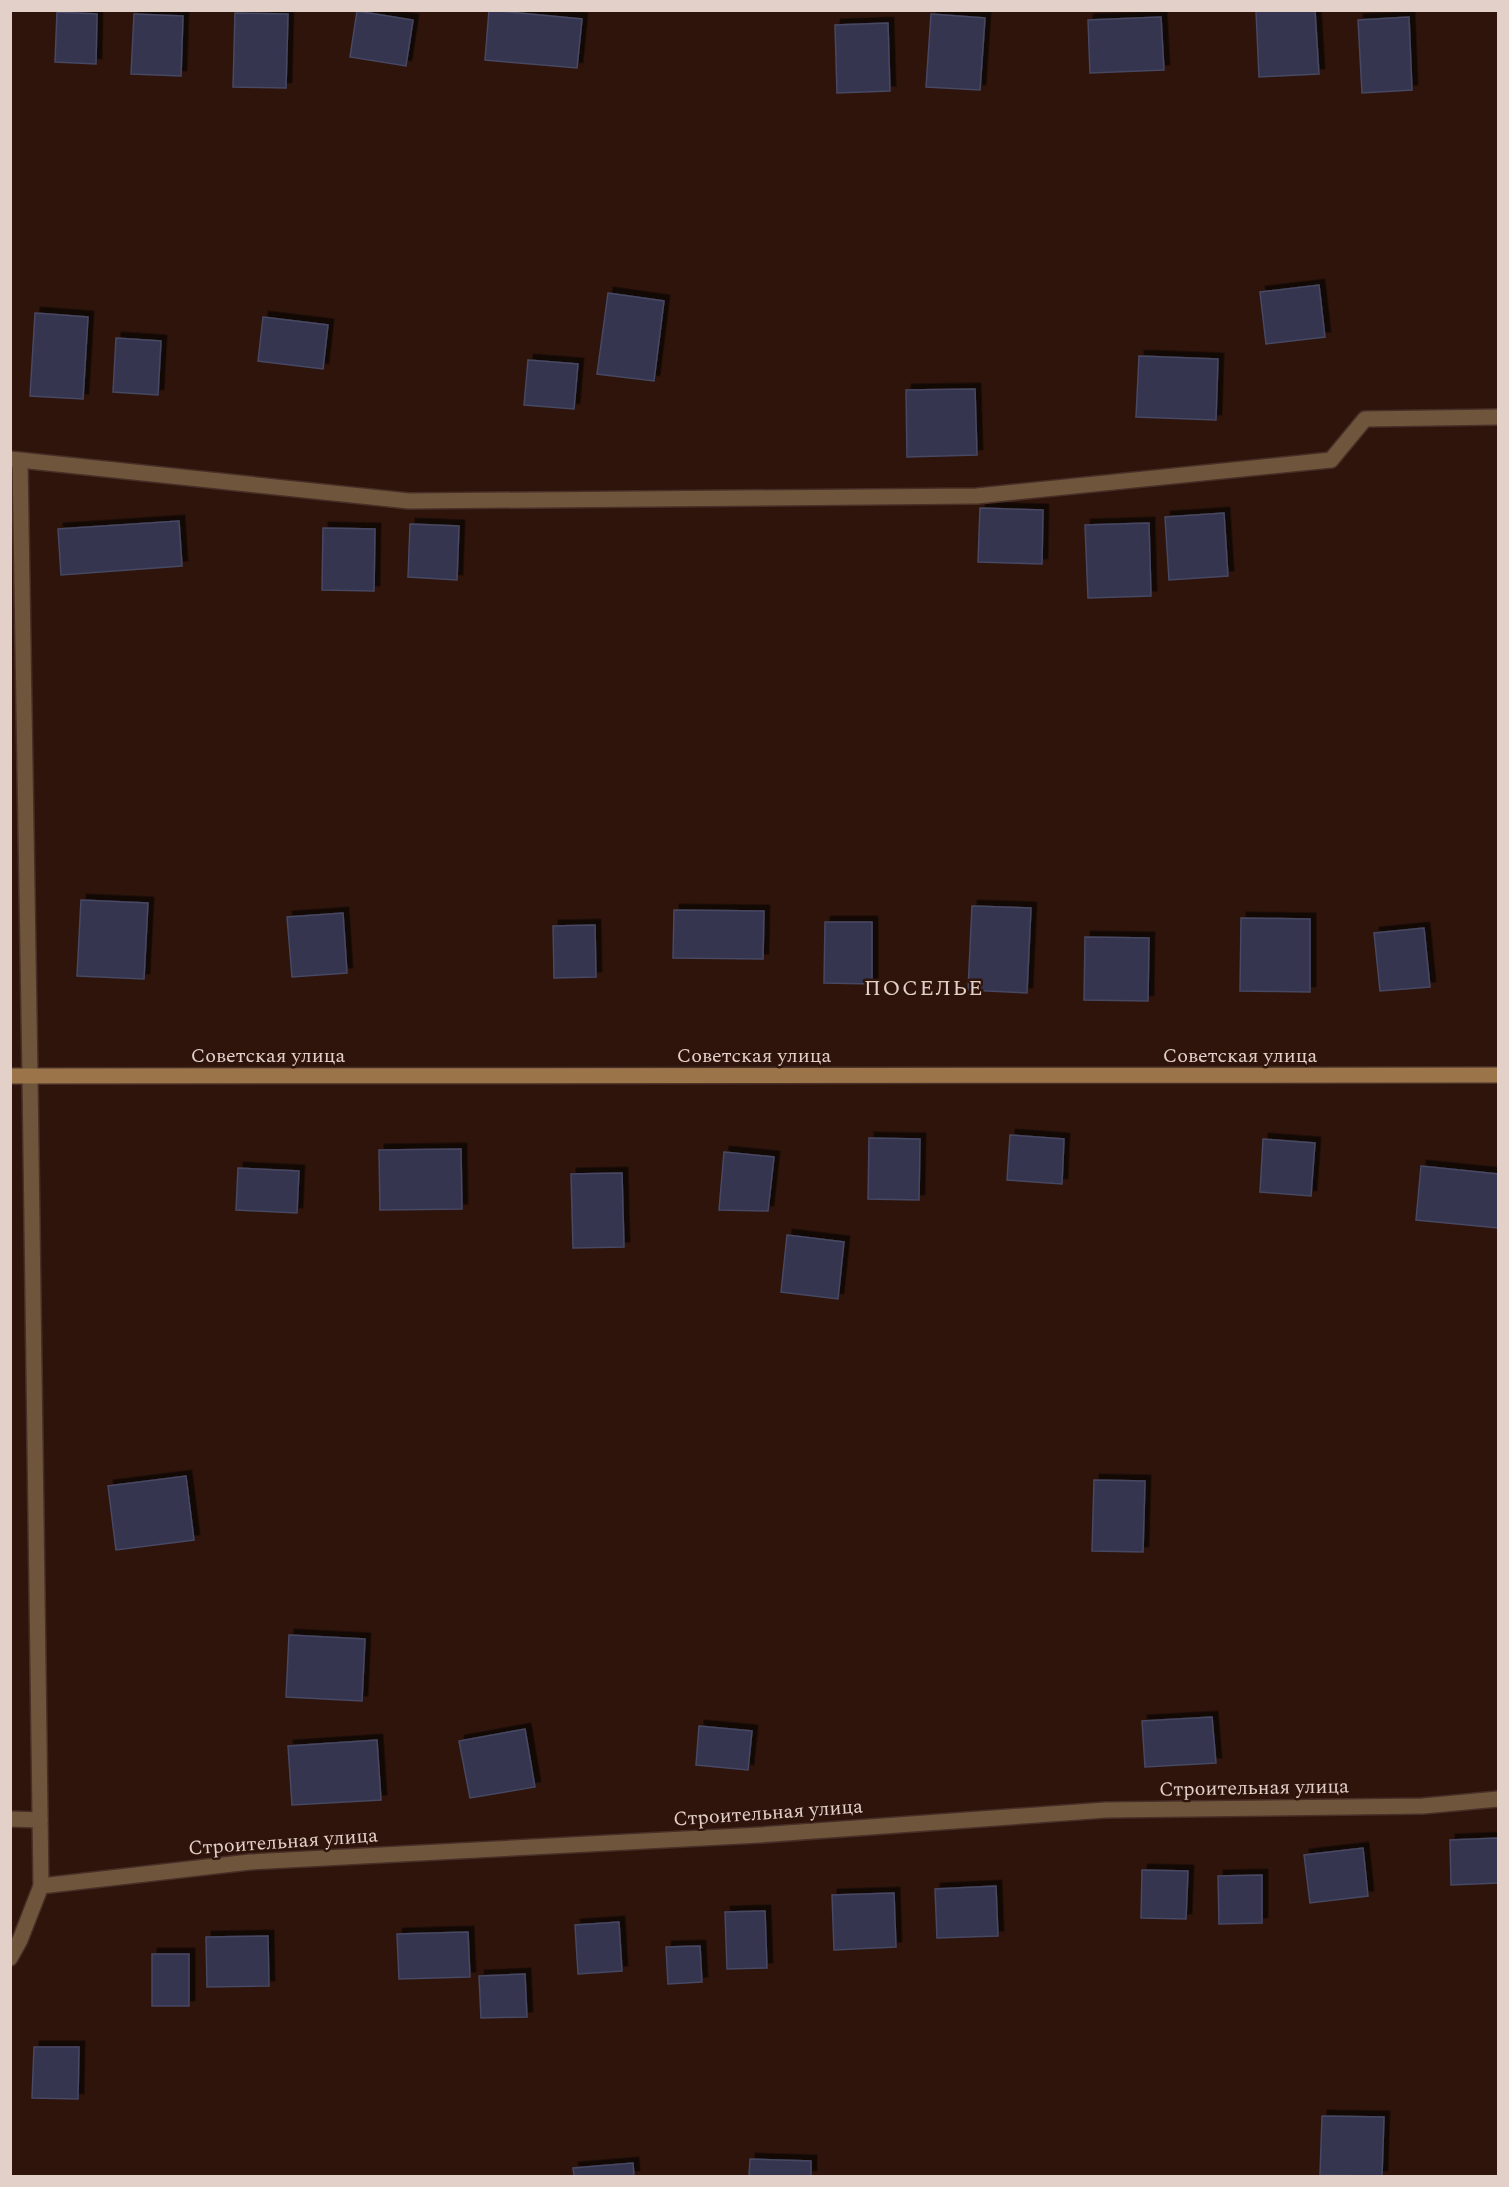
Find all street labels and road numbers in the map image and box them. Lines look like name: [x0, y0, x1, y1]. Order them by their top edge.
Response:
street label: Советская улица: [191, 1041, 346, 1071]
street label: Советская улица: [677, 1041, 832, 1071]
street label: Советская улица: [1163, 1041, 1318, 1071]
street label: Строительная улица: [1159, 1771, 1349, 1805]
street label: Строительная улица: [672, 1791, 864, 1835]
street label: Строительная улица: [187, 1820, 379, 1864]

